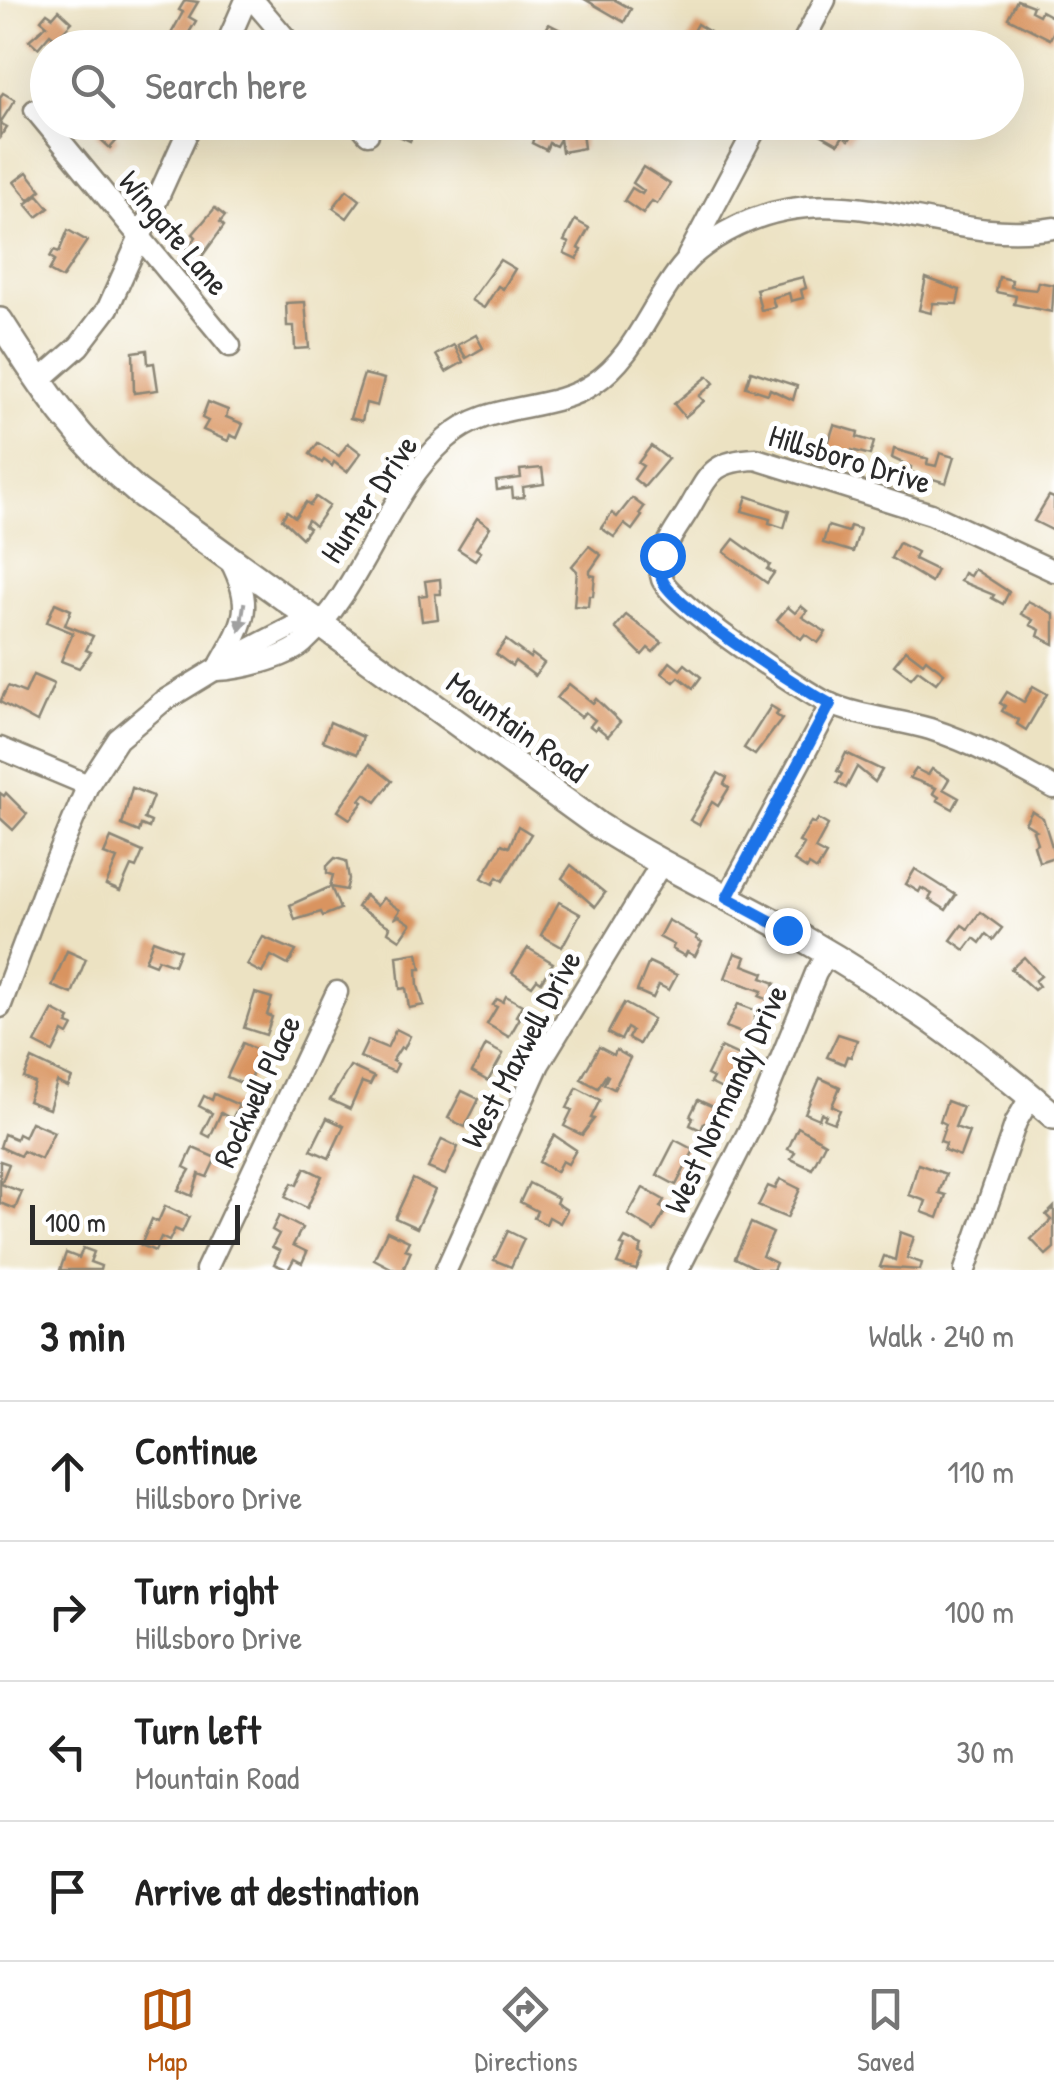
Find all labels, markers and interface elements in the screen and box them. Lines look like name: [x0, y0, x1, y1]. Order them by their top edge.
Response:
search box: [30, 30, 1024, 140]
icon: search: [65, 58, 120, 113]
text: Search here: [145, 59, 307, 111]
street label: Wingate Lane: [109, 161, 240, 304]
street label: Hillsboro Drive: [764, 414, 937, 504]
street label: Hunter Drive: [310, 426, 427, 571]
route start: [640, 533, 686, 579]
one-way arrow: [233, 601, 249, 633]
street label: Mountain Road: [438, 661, 596, 792]
route end: [765, 908, 811, 954]
street label: West Maxwell Drive: [450, 942, 591, 1155]
street label: West Normandy Drive: [654, 977, 797, 1220]
street label: Rockwell Place: [203, 1007, 311, 1174]
scale bar: [30, 1200, 240, 1244]
text: 100 m: [45, 1203, 106, 1241]
text: 3 min: [40, 1307, 125, 1364]
text: Walk · 240 m: [868, 1314, 1014, 1357]
text: Continue: [135, 1424, 257, 1476]
icon: ahead: [40, 1444, 95, 1499]
text: 110 m: [947, 1450, 1014, 1493]
text: Hillsboro Drive: [135, 1476, 302, 1519]
text: Turn right: [135, 1564, 278, 1616]
icon: right: [40, 1584, 95, 1639]
text: 100 m: [945, 1590, 1014, 1633]
text: Hillsboro Drive: [135, 1616, 302, 1659]
text: Turn left: [135, 1704, 260, 1756]
icon: left: [40, 1724, 95, 1779]
text: 30 m: [956, 1730, 1014, 1773]
text: Mountain Road: [135, 1756, 299, 1799]
icon: arrive: [40, 1864, 95, 1919]
text: Arrive at destination: [135, 1865, 419, 1917]
tab: Map: [140, 1982, 195, 2080]
tab: Directions: [474, 1982, 577, 2080]
tab: Saved: [857, 1982, 914, 2080]

